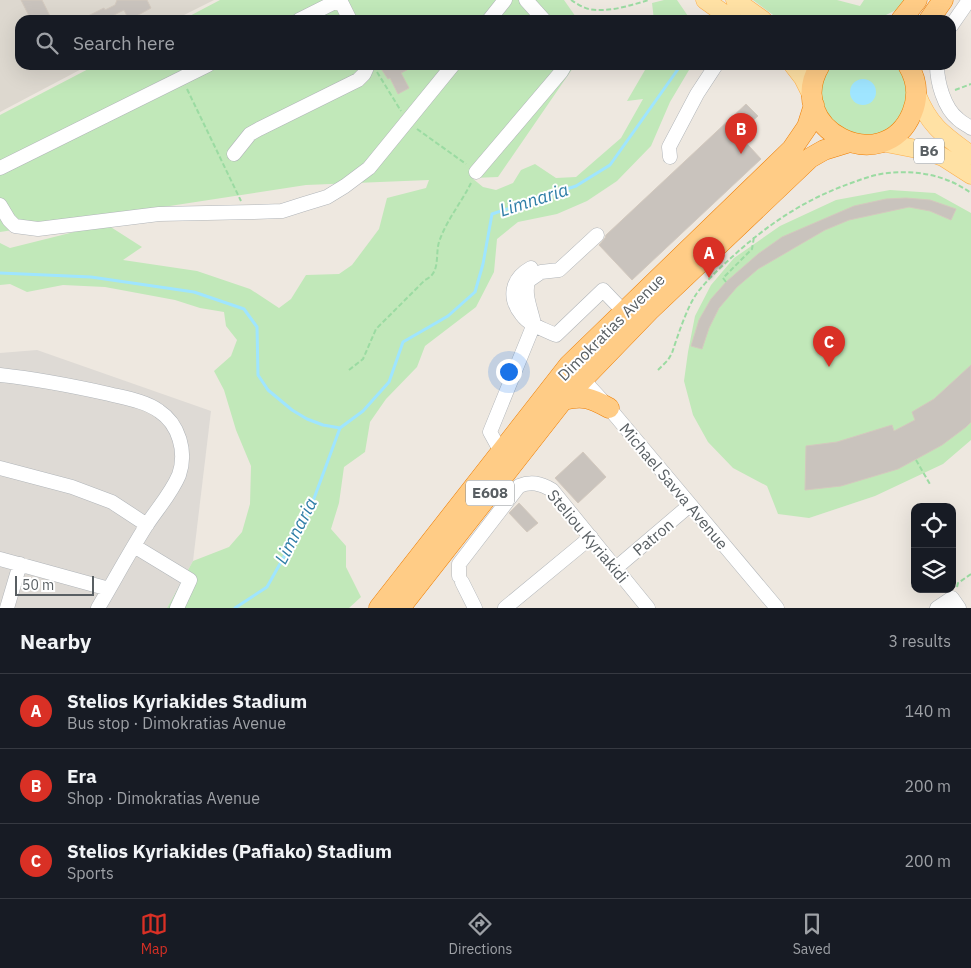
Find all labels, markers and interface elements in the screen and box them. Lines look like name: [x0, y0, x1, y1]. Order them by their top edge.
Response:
search box: [15, 15, 956, 70]
icon: search: [33, 29, 61, 57]
text: Search here: [73, 31, 175, 55]
pin: B: [725, 113, 757, 154]
road number: B6: [914, 138, 944, 164]
water label: Limnaria: [496, 178, 571, 221]
pin: A: [693, 237, 725, 278]
street label: Dimokratias Avenue: [553, 269, 669, 385]
pin: C: [813, 326, 845, 367]
your location: [496, 359, 522, 385]
street label: Michael Savva Avenue: [615, 419, 733, 553]
road number: E608: [466, 480, 514, 506]
street label: Steliou Kyriakidi: [543, 485, 633, 587]
water label: Limnaria: [269, 494, 322, 568]
map controls: [911, 503, 956, 593]
button: locate: [911, 503, 956, 548]
street label: Patron: [628, 514, 678, 560]
button: layers: [911, 548, 956, 593]
scale bar: [15, 573, 94, 596]
text: 50 m: [22, 576, 54, 594]
text: Nearby: [20, 627, 91, 655]
text: 3 results: [888, 631, 951, 651]
text: Stelios Kyriakides Stadium: [67, 689, 307, 713]
text: A: [31, 701, 41, 721]
text: 140 m: [904, 701, 951, 721]
text: Bus stop · Dimokratias Avenue: [67, 713, 286, 733]
text: Era: [67, 764, 97, 788]
text: B: [31, 776, 41, 796]
text: 200 m: [904, 776, 951, 796]
text: Shop · Dimokratias Avenue: [67, 788, 260, 808]
text: Stelios Kyriakides (Pafiako) Stadium: [67, 839, 392, 863]
text: C: [31, 851, 41, 871]
text: 200 m: [904, 851, 951, 871]
text: Sports: [67, 863, 114, 883]
tab: Map: [140, 910, 168, 958]
tab: Directions: [449, 910, 512, 958]
tab: Saved: [793, 910, 831, 958]

